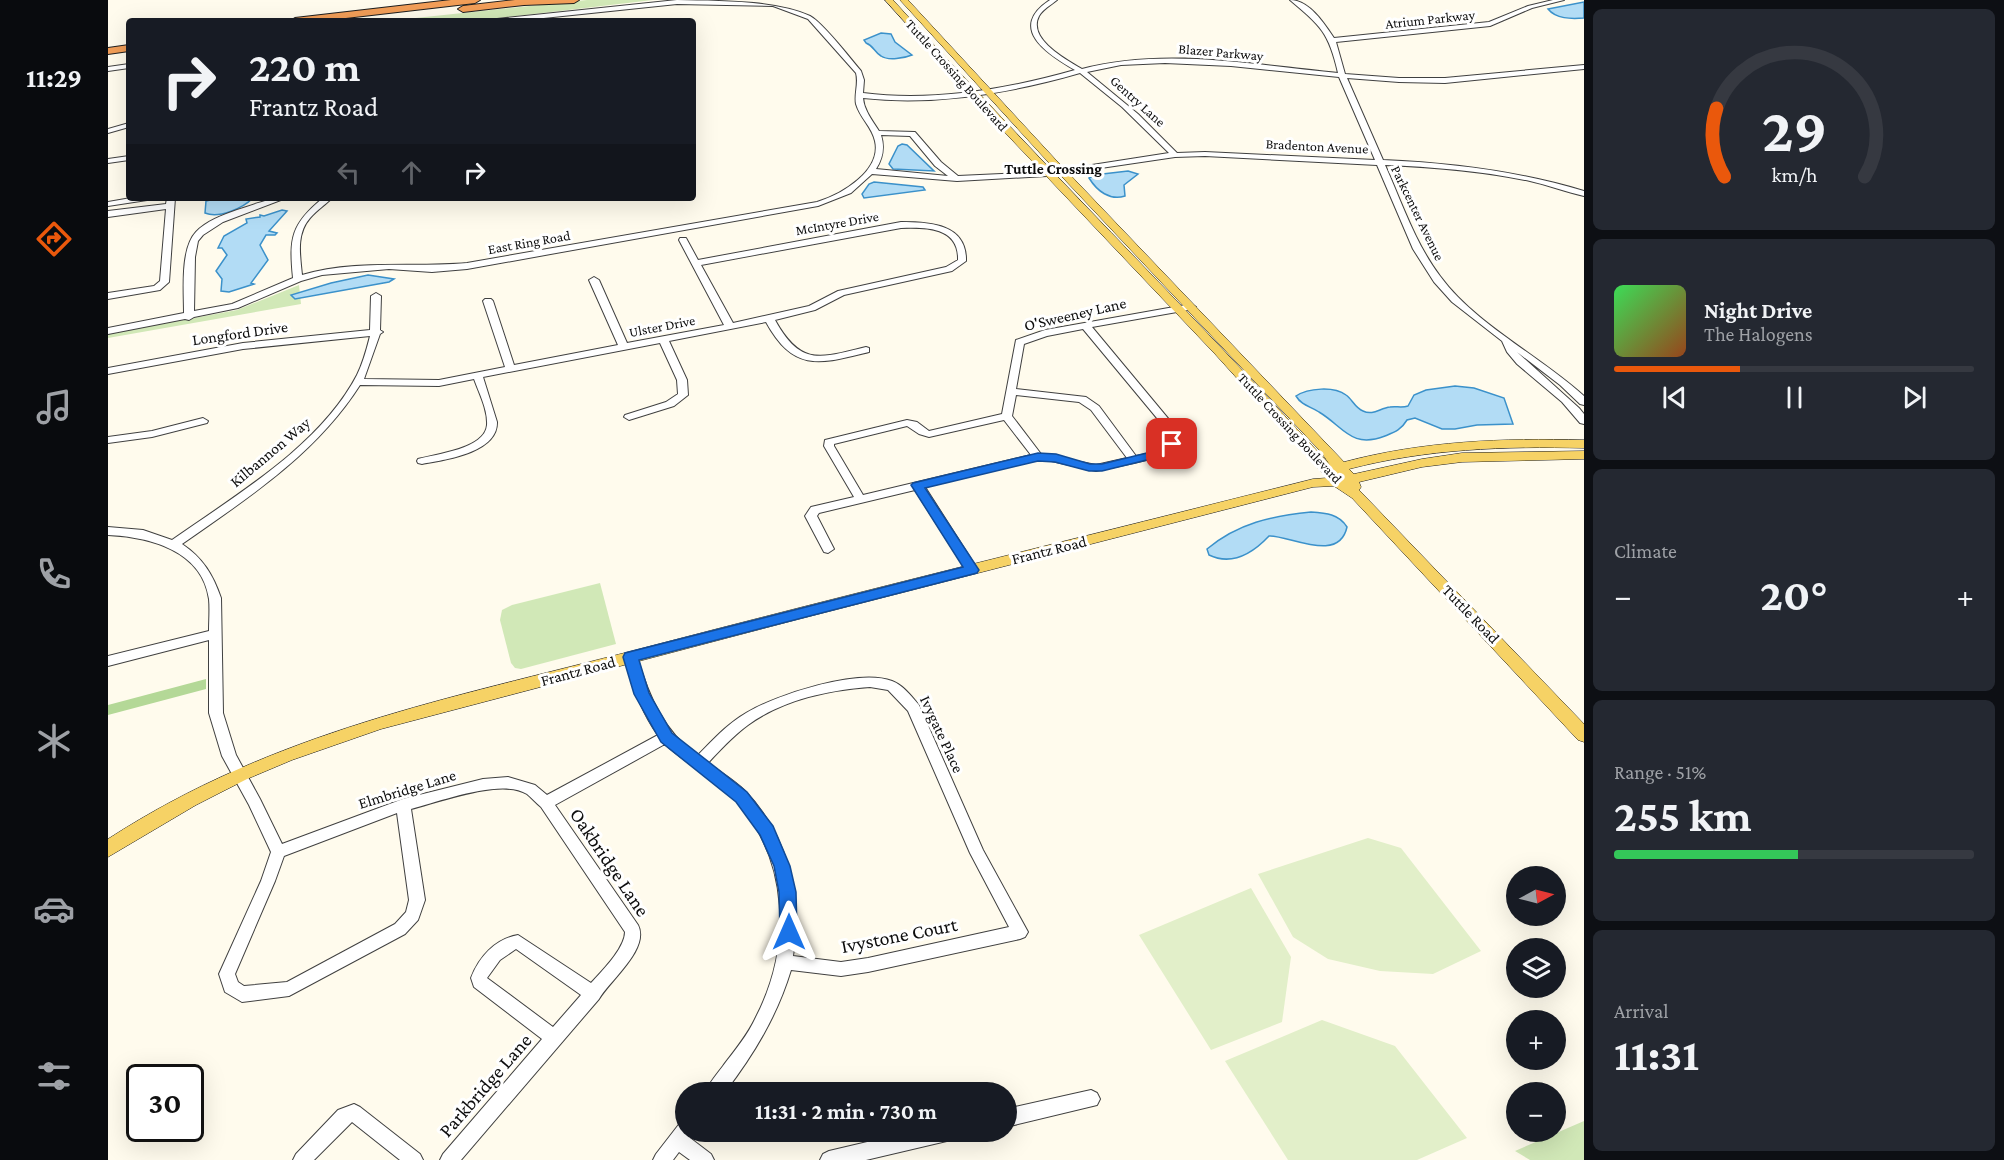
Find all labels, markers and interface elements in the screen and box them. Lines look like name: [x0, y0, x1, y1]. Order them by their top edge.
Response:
street label: Atrium Parkway: [1384, 6, 1476, 32]
street label: Tuttle Crossing Boulevard: [903, 16, 1012, 135]
street label: Blazer Parkway: [1178, 40, 1265, 64]
icon: right: [150, 42, 228, 120]
text: 220 m: [249, 43, 360, 90]
text: 11:29: [26, 63, 82, 93]
street label: Gentry Lane: [1107, 72, 1169, 130]
text: Frantz Road: [249, 92, 378, 122]
text: 29: [1761, 95, 1827, 164]
street label: Bradenton Avenue: [1265, 135, 1369, 157]
icon: left: [332, 156, 365, 189]
icon: ahead: [395, 156, 428, 189]
icon: right: [458, 156, 491, 189]
district label: Tuttle Crossing: [1004, 161, 1102, 177]
street label: Parkcenter Avenue: [1388, 163, 1448, 263]
text: km/h: [1771, 163, 1818, 187]
street label: McIntyre Drive: [794, 208, 880, 238]
icon: directions: [33, 218, 75, 260]
street label: East Ring Road: [486, 227, 572, 257]
street label: O'Sweeney Lane: [1022, 294, 1128, 335]
text: Night Drive: [1704, 298, 1812, 323]
street label: Ulster Drive: [628, 312, 696, 340]
street label: Longford Drive: [191, 318, 289, 349]
text: The Halogens: [1704, 323, 1813, 345]
street label: Tuttle Crossing Boulevard: [1235, 370, 1346, 487]
icon: previous: [1658, 381, 1691, 414]
icon: pause: [1778, 381, 1811, 414]
icon: next: [1898, 381, 1931, 414]
icon: music: [33, 386, 75, 428]
street label: Kilbannon Way: [227, 413, 314, 491]
pin: [1146, 418, 1197, 469]
icon: arrive: [1155, 427, 1188, 460]
street label: Frantz Road: [1010, 532, 1089, 568]
text: Climate: [1614, 540, 1677, 562]
icon: phone: [33, 553, 75, 595]
text: 20°: [1760, 570, 1828, 620]
text: −: [1614, 577, 1631, 614]
text: +: [1957, 577, 1974, 614]
street label: Tuttle Road: [1439, 581, 1503, 647]
street label: Frantz Road: [539, 653, 618, 689]
street label: Ivygate Place: [916, 693, 967, 776]
icon: climate: [33, 720, 75, 762]
text: Range · 51%: [1614, 761, 1706, 783]
street label: Elmbridge Lane: [356, 766, 458, 813]
text: 255 km: [1614, 791, 1752, 841]
street label: Oakbridge Lane: [565, 804, 654, 921]
north arrow: [1506, 866, 1566, 926]
map controls: [1506, 866, 1566, 1142]
icon: car: [33, 888, 75, 930]
position arrow: [757, 900, 821, 964]
street label: Ivystone Court: [839, 913, 960, 958]
button: layers: [1506, 938, 1566, 998]
text: Arrival: [1614, 1000, 1668, 1022]
button: +: [1506, 1010, 1566, 1070]
street label: Parkbridge Lane: [434, 1029, 537, 1142]
text: 11:31: [1614, 1030, 1699, 1080]
icon: filters: [33, 1055, 75, 1097]
speed limit sign: 30: [126, 1064, 204, 1142]
button: −: [1506, 1082, 1566, 1142]
text: 11:31 · 2 min · 730 m: [755, 1099, 937, 1124]

